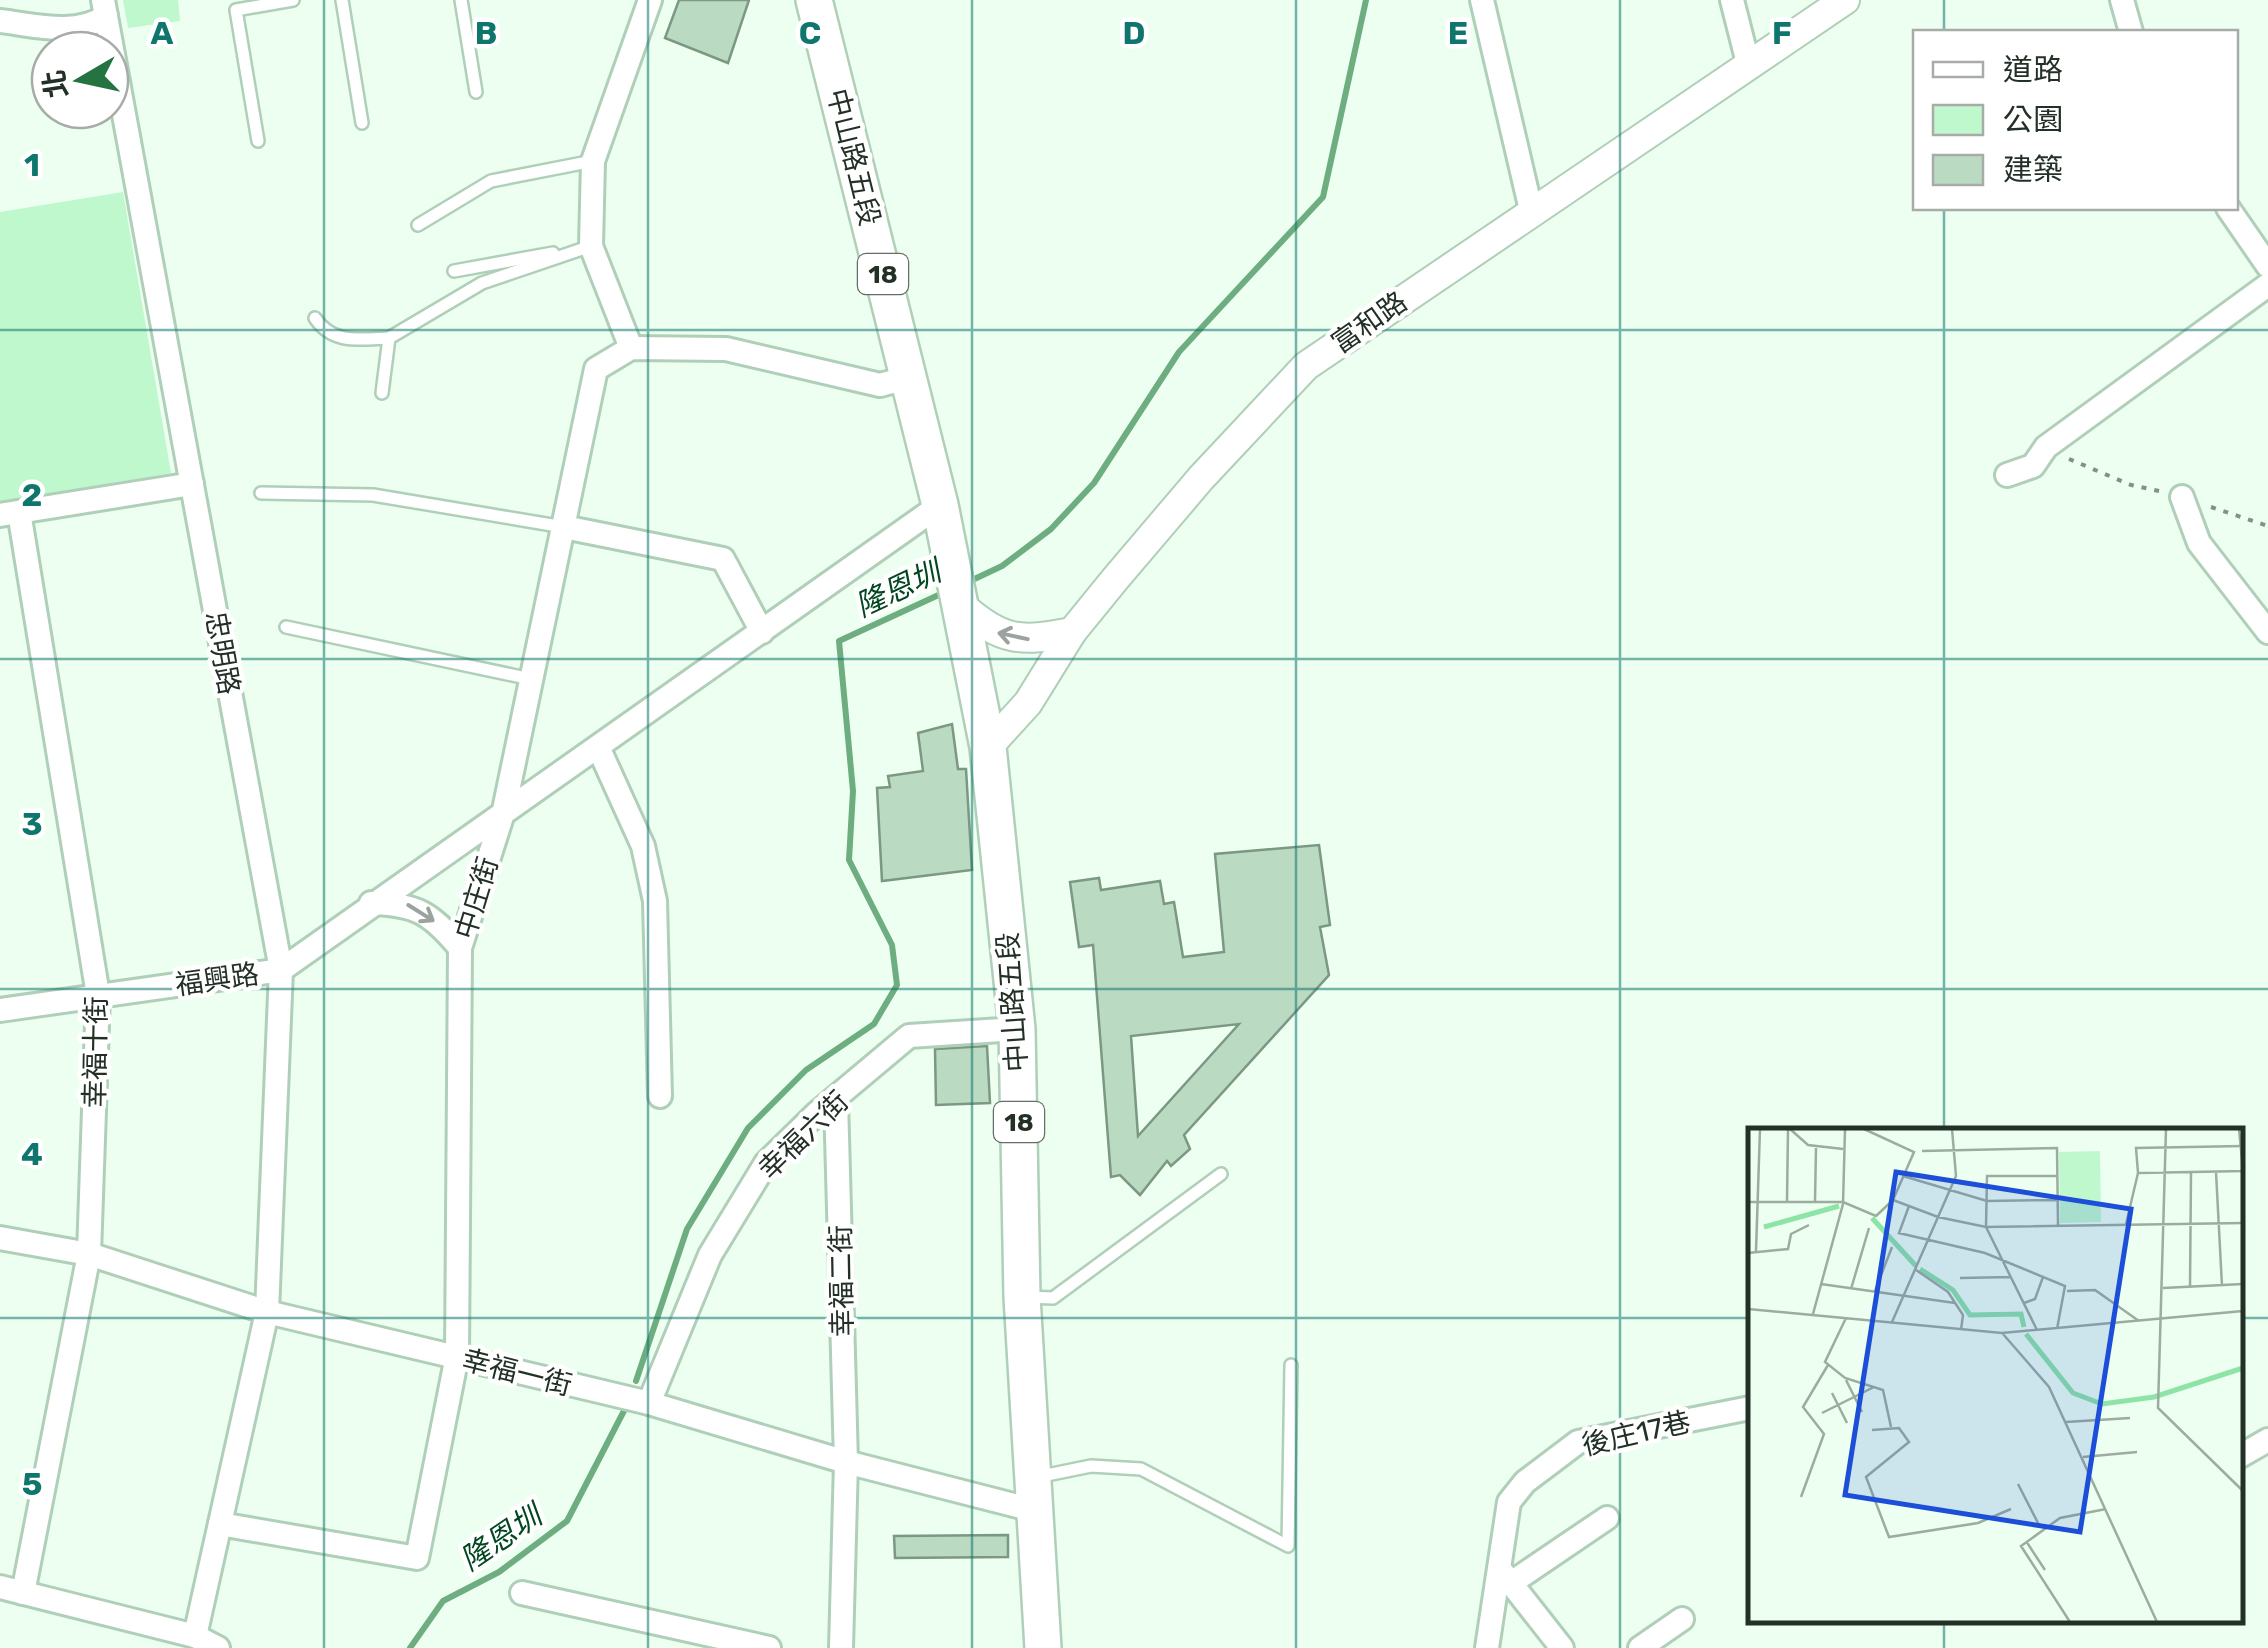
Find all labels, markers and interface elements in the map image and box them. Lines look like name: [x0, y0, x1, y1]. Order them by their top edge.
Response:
text: A: [151, 14, 174, 52]
text: B: [475, 14, 497, 52]
text: C: [799, 14, 821, 52]
text: D: [1123, 14, 1145, 52]
text: E: [1448, 14, 1468, 52]
text: F: [1772, 14, 1792, 52]
north arrow: [30, 30, 130, 130]
legend: [1913, 30, 2238, 210]
text: 道路: [2003, 52, 2063, 88]
text: 北: [37, 67, 74, 100]
street label: 中山路五段: [821, 85, 886, 229]
text: 公園: [2003, 102, 2063, 138]
text: 1: [24, 146, 40, 184]
text: 建築: [2003, 152, 2063, 188]
road number: 18: [858, 254, 908, 294]
street label: 富和路: [1325, 285, 1413, 360]
text: 2: [22, 476, 42, 514]
water label: 隆恩圳: [850, 552, 950, 624]
street label: 忠明路: [199, 609, 246, 697]
one-way arrow: [998, 625, 1030, 644]
text: 3: [21, 805, 43, 843]
street label: 中庄街: [448, 853, 505, 943]
one-way arrow: [406, 903, 435, 923]
street label: 中山路五段: [991, 931, 1034, 1073]
street label: 福興路: [173, 957, 261, 1002]
street label: 幸福十街: [78, 996, 113, 1108]
street label: 幸福六街: [752, 1085, 855, 1186]
road number: 18: [994, 1102, 1044, 1142]
inset map: [1748, 1128, 2243, 1623]
text: 4: [21, 1135, 43, 1173]
street label: 幸福二街: [824, 1225, 859, 1337]
street label: 幸福一街: [459, 1343, 575, 1402]
street label: 後庄17巷: [1579, 1405, 1694, 1462]
text: 5: [22, 1465, 42, 1503]
water label: 隆恩圳: [454, 1496, 552, 1578]

